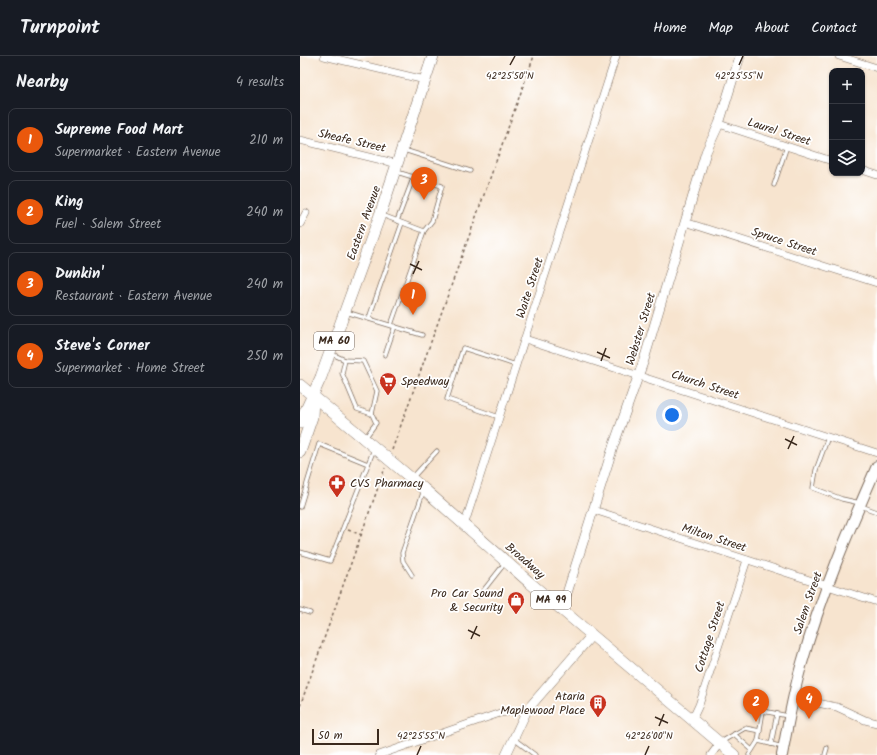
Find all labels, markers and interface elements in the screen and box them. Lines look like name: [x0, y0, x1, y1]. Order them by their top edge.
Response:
text: Turnpoint: [20, 13, 100, 43]
text: Home: [653, 17, 687, 39]
text: Map: [709, 17, 733, 39]
text: About: [755, 17, 789, 39]
text: Contact: [811, 17, 857, 39]
text: 42°25'50"N: [486, 68, 534, 84]
text: 42°25'55"N: [715, 68, 763, 84]
map controls: [829, 68, 865, 176]
button: +: [829, 68, 865, 104]
text: Nearby: [16, 69, 68, 96]
text: 4 results: [236, 72, 284, 93]
button: −: [829, 104, 865, 140]
street label: Laurel Street: [745, 113, 813, 151]
text: Supreme Food Mart: [55, 118, 184, 142]
street label: Sheafe Street: [316, 124, 388, 158]
text: 1: [28, 130, 32, 151]
text: 210 m: [249, 130, 283, 151]
button: layers: [829, 140, 865, 176]
text: Supermarket · Eastern Avenue: [55, 142, 221, 163]
pin: 3: [411, 167, 437, 200]
street label: Eastern Avenue: [342, 182, 387, 263]
text: King: [55, 190, 83, 214]
text: 2: [26, 202, 34, 223]
text: 240 m: [246, 202, 283, 223]
text: Fuel · Salem Street: [55, 214, 161, 235]
street label: Spruce Street: [749, 222, 820, 262]
street label: Waite Street: [511, 255, 549, 321]
text: Dunkin': [55, 262, 104, 286]
text: 3: [26, 274, 34, 295]
text: 240 m: [246, 274, 283, 295]
pin: 1: [400, 282, 426, 315]
text: Restaurant · Eastern Avenue: [55, 286, 212, 307]
street label: Webster Street: [621, 290, 661, 368]
road number: MA 60: [314, 332, 354, 350]
text: Steve's Corner: [55, 334, 150, 358]
text: 4: [26, 346, 34, 367]
text: 250 m: [246, 346, 283, 367]
text: Supermarket · Home Street: [55, 358, 205, 379]
street label: Church Street: [669, 365, 742, 405]
supermarket icon: Speedway: [378, 371, 398, 396]
place label: Speedway: [401, 372, 450, 391]
your location: [662, 405, 682, 425]
pharmacy icon: CVS Pharmacy: [327, 473, 347, 498]
place label: CVS Pharmacy: [350, 474, 424, 493]
street label: Milton Street: [679, 519, 749, 557]
street label: Broadway: [501, 538, 550, 584]
street label: Salem Street: [788, 569, 828, 637]
place label: Pro Car Sound & Security: [431, 584, 504, 617]
shop icon: Pro Car Sound & Security: [506, 590, 526, 615]
road number: MA 99: [531, 591, 571, 609]
street label: Cottage Street: [690, 599, 731, 675]
pin: 4: [796, 686, 822, 719]
place label: Ataria Maplewood Place: [500, 687, 586, 720]
pin: 2: [743, 689, 769, 722]
building icon: Ataria Maplewood Place: [588, 693, 608, 718]
scale bar: [312, 727, 379, 746]
text: 50 m: [318, 727, 343, 745]
text: 42°25'55"N: [397, 728, 445, 744]
text: 42°26'00"N: [625, 728, 673, 744]

